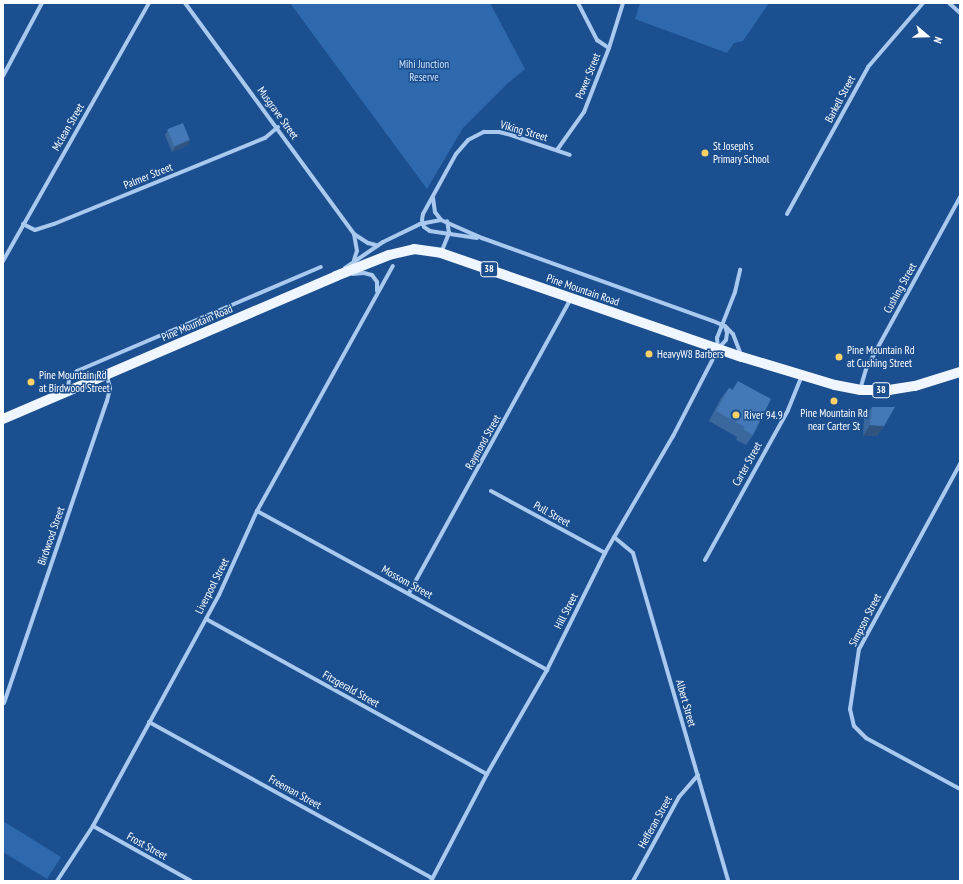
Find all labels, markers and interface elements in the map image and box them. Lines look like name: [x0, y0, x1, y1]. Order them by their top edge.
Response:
north arrow: [907, 16, 947, 56]
text: N: [931, 35, 946, 45]
street label: Power Street: [573, 51, 603, 101]
park label: Mihi Junction Reserve: [399, 58, 449, 84]
street label: Barkell Street: [822, 73, 858, 125]
street label: Musgrave Street: [255, 84, 301, 142]
street label: Mclean Street: [49, 101, 87, 153]
street label: Viking Street: [499, 118, 549, 144]
place label: St Joseph's Primary School: [713, 140, 770, 166]
marker: St Joseph's Primary School: [700, 148, 710, 158]
street label: Palmer Street: [122, 160, 174, 192]
road number: 38: [480, 261, 498, 277]
street label: Cushing Street: [881, 261, 919, 315]
street label: Pine Mountain Road: [545, 271, 621, 309]
street label: Pine Mountain Road: [159, 302, 235, 344]
place label: Pine Mountain Rd at Cushing Street: [847, 344, 914, 370]
place label: HeavyW8 Barbers: [657, 347, 724, 361]
marker: HeavyW8 Barbers: [644, 349, 654, 359]
marker: Pine Mountain Rd at Cushing Street: [834, 352, 844, 362]
place label: Pine Mountain Rd at Birdwood Street: [39, 369, 110, 395]
marker: Pine Mountain Rd at Birdwood Street: [26, 377, 36, 387]
road number: 38: [872, 382, 890, 398]
marker: Pine Mountain Rd near Carter St: [829, 396, 839, 406]
place label: Pine Mountain Rd near Carter St: [800, 407, 868, 433]
place label: River 94.9: [744, 408, 783, 422]
marker: River 94.9: [731, 410, 741, 420]
street label: Raymond Street: [463, 412, 503, 472]
street label: Carter Street: [730, 440, 764, 488]
street label: Pull Street: [531, 499, 573, 529]
street label: Birdwood Street: [35, 505, 67, 567]
street label: Liverpool Street: [192, 556, 232, 616]
street label: Mossom Street: [379, 563, 435, 601]
street label: Hill Street: [551, 591, 581, 631]
street label: Simpson Street: [846, 591, 884, 649]
street label: Fitzgerald Street: [320, 668, 382, 710]
street label: Albert Street: [673, 678, 699, 728]
street label: Freeman Street: [266, 772, 324, 812]
street label: Hefferan Street: [635, 793, 675, 851]
street label: Frost Street: [124, 830, 170, 862]

